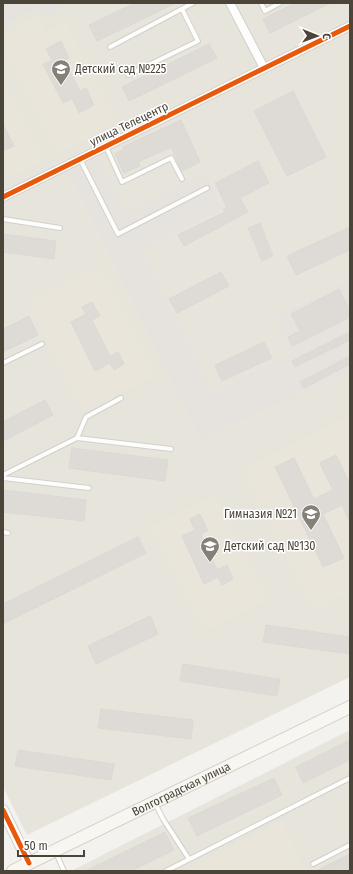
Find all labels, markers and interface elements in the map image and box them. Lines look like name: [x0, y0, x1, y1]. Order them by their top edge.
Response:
north arrow: [297, 16, 337, 56]
text: С: [320, 33, 333, 39]
school or university icon: Детский сад №225: [50, 58, 72, 86]
place label: Детский сад №225: [74, 62, 167, 76]
street label: улица Телецентр: [88, 99, 170, 149]
school or university icon: Гимназия №21: [300, 503, 322, 531]
place label: Гимназия №21: [224, 507, 297, 521]
school or university icon: Детский сад №130: [199, 535, 221, 563]
place label: Детский сад №130: [223, 539, 316, 553]
street label: Волгоградская улица: [130, 759, 233, 819]
scale bar: [18, 832, 84, 858]
text: 50 m: [24, 839, 48, 853]

